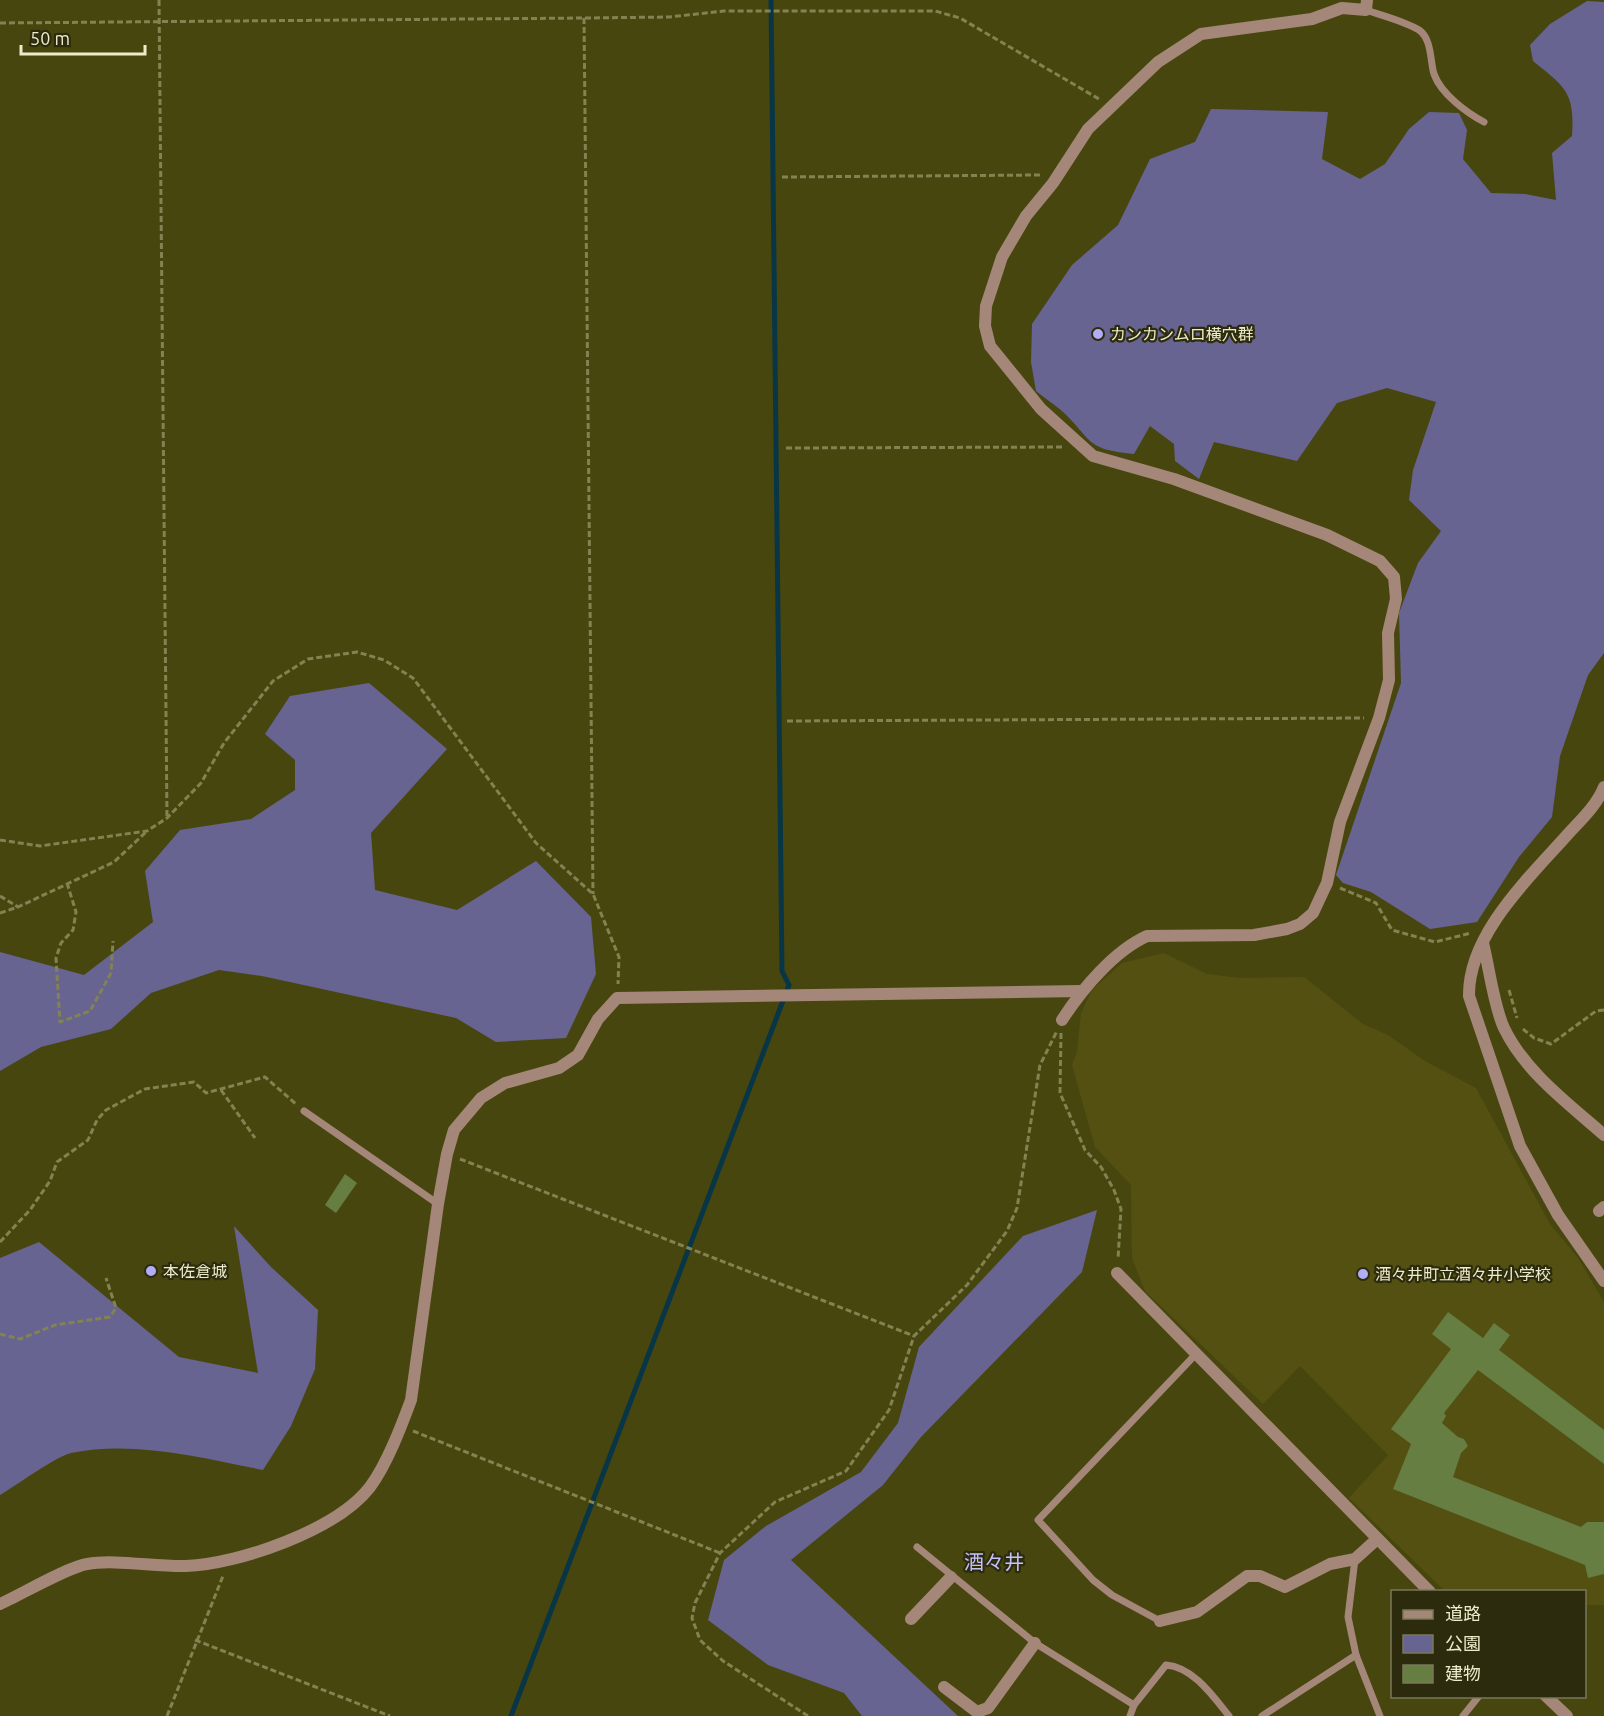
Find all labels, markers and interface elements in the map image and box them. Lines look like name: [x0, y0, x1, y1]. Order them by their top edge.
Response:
scale bar: [21, 18, 146, 56]
text: 50 m: [30, 28, 70, 48]
place label: カンカンムロ横穴群: [1110, 325, 1254, 343]
marker: カンカンムロ横穴群: [1091, 327, 1105, 341]
place label: 本佐倉城: [163, 1262, 227, 1280]
marker: 本佐倉城: [144, 1264, 158, 1278]
place label: 酒々井町立酒々井小学校: [1375, 1265, 1551, 1283]
marker: 酒々井町立酒々井小学校: [1356, 1267, 1370, 1281]
district label: 酒々井: [964, 1550, 1024, 1573]
legend: [1391, 1590, 1586, 1698]
text: 道路: [1445, 1603, 1481, 1623]
text: 公園: [1445, 1633, 1481, 1653]
text: 建物: [1445, 1663, 1481, 1683]

